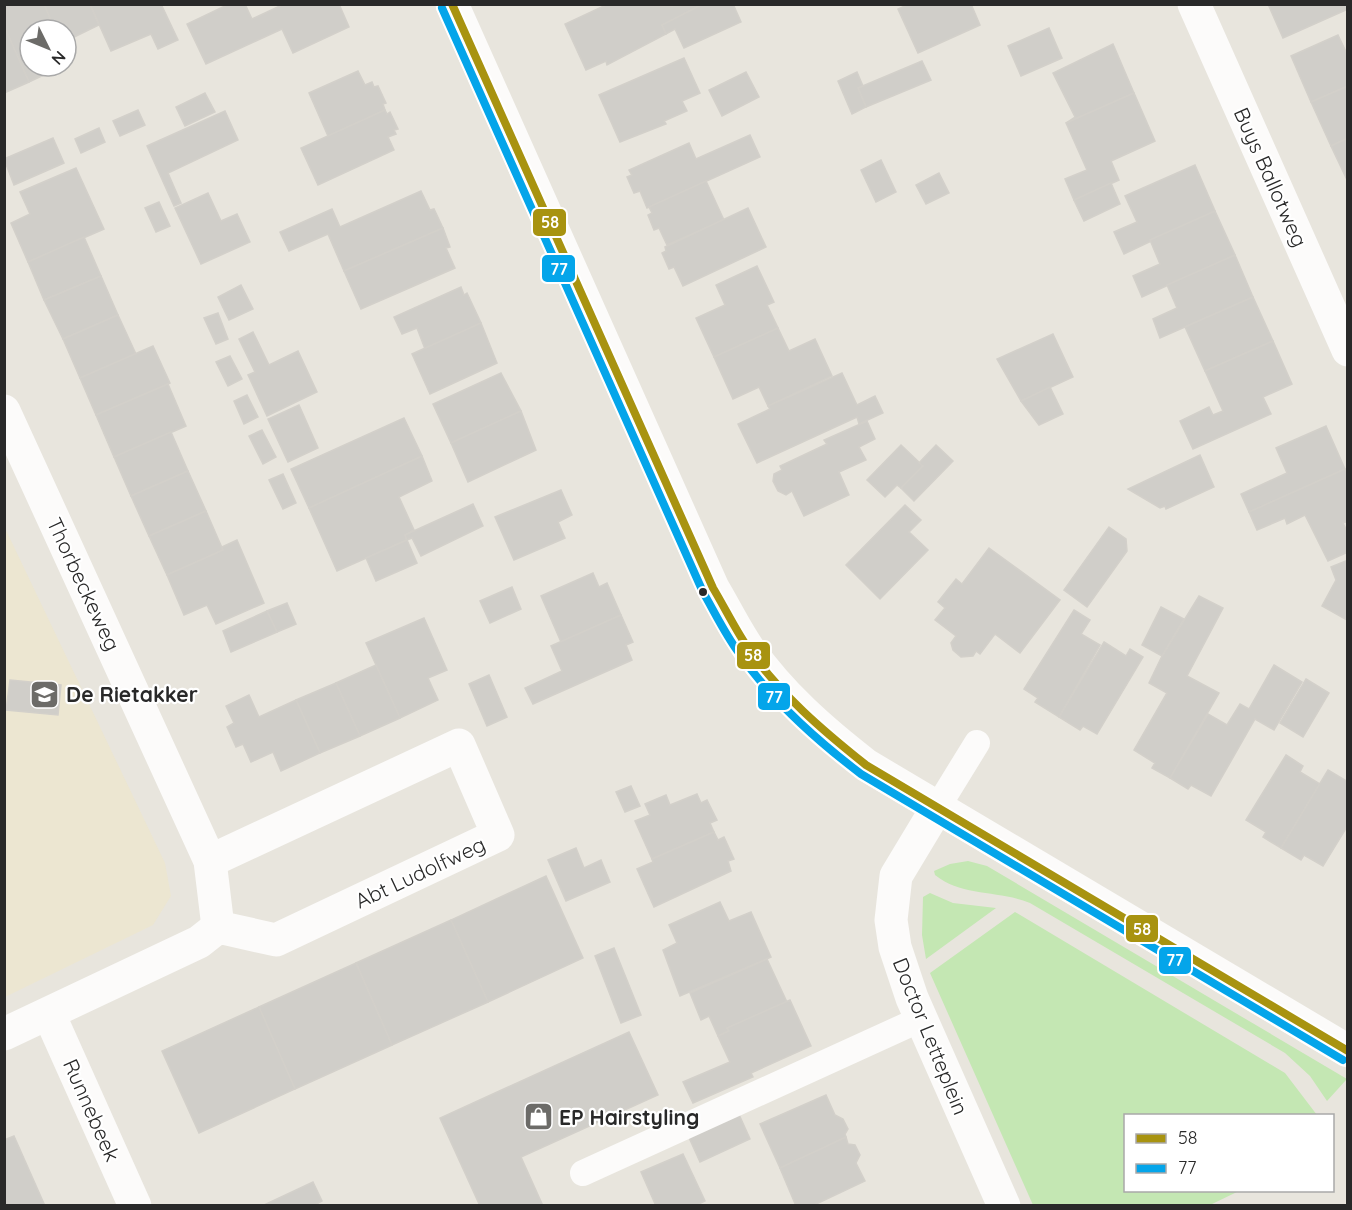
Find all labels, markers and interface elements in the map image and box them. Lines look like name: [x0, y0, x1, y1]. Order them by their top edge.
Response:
north arrow: [18, 18, 78, 78]
text: N: [48, 47, 70, 69]
street label: Buys Ballotweg: [1229, 103, 1313, 251]
line badge: 58: [532, 208, 567, 237]
text: 58: [541, 212, 559, 232]
line badge: 77: [541, 254, 576, 283]
text: 77: [550, 259, 568, 279]
street label: Thorbeckeweg: [42, 513, 126, 655]
unlabelled marker: [697, 586, 709, 598]
line badge: 58: [736, 641, 771, 670]
text: 58: [744, 645, 762, 665]
school or university icon: De Rietakker: [29, 678, 61, 710]
place label: De Rietakker: [66, 681, 198, 707]
line badge: 77: [757, 682, 791, 711]
text: 77: [765, 687, 783, 707]
street label: Abt Ludolfweg: [351, 830, 489, 914]
line badge: 58: [1125, 914, 1159, 943]
text: 58: [1133, 919, 1151, 939]
line badge: 77: [1158, 946, 1192, 975]
text: 77: [1166, 950, 1184, 970]
street label: Doctor Letteplein: [888, 954, 974, 1118]
street label: Runnebeek: [58, 1055, 126, 1165]
shop icon: EP Hairstyling: [522, 1101, 554, 1133]
place label: EP Hairstyling: [559, 1104, 700, 1130]
legend: [1124, 1114, 1334, 1192]
text: 58: [1178, 1126, 1198, 1149]
text: 77: [1178, 1156, 1196, 1179]

